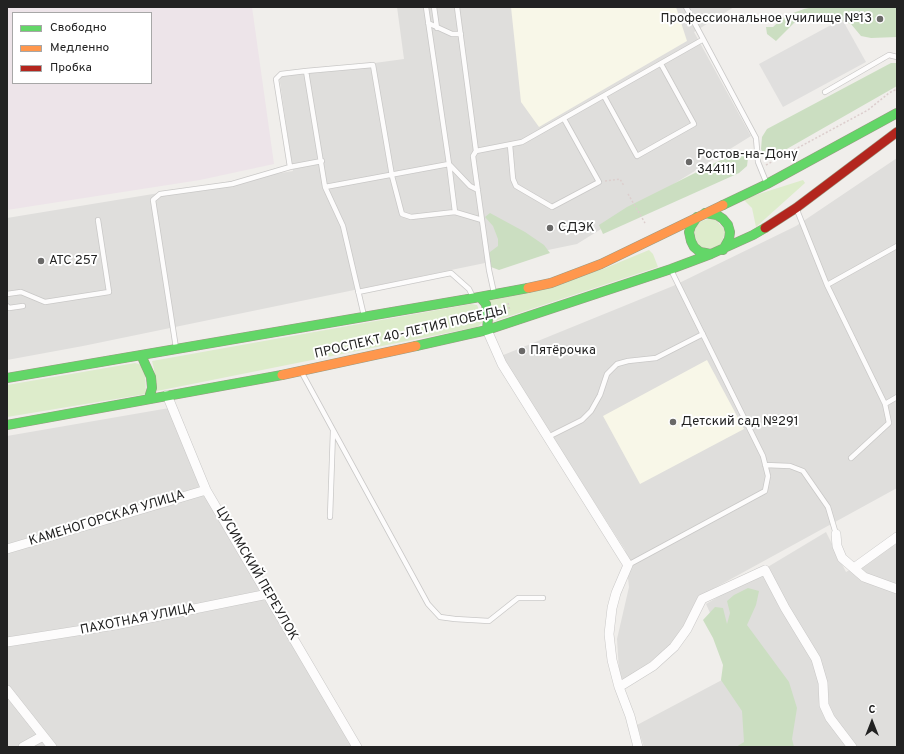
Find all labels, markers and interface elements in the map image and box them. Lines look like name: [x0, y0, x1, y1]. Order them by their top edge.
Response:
place label: Профессиональное училище №13: [661, 11, 872, 27]
legend: [12, 12, 152, 84]
marker: Профессиональное училище №13: [875, 14, 885, 24]
text: Свободно: [50, 20, 107, 36]
text: Медленно: [50, 40, 109, 56]
text: Пробка: [50, 60, 92, 76]
place label: Ростов-на-Дону 344111: [697, 147, 798, 178]
marker: Ростов-на-Дону 344111: [684, 157, 694, 167]
place label: СДЭК: [558, 220, 595, 236]
marker: СДЭК: [545, 223, 555, 233]
place label: АТС 257: [49, 253, 97, 269]
marker: АТС 257: [36, 256, 46, 266]
street label: ПРОСПЕКТ 40-ЛЕТИЯ ПОБЕДЫ: [313, 303, 509, 363]
place label: Пятёрочка: [530, 343, 596, 359]
marker: Пятёрочка: [517, 346, 527, 356]
place label: Детский сад №291: [681, 414, 799, 430]
marker: Детский сад №291: [668, 417, 678, 427]
street label: КАМЕНОГОРСКАЯ УЛИЦА: [27, 488, 187, 550]
street label: ЦУСИМСКИЙ ПЕРЕУЛОК: [211, 505, 301, 643]
street label: ПАХОТНАЯ УЛИЦА: [79, 601, 197, 639]
north arrow: [852, 702, 892, 742]
text: С: [868, 703, 876, 717]

